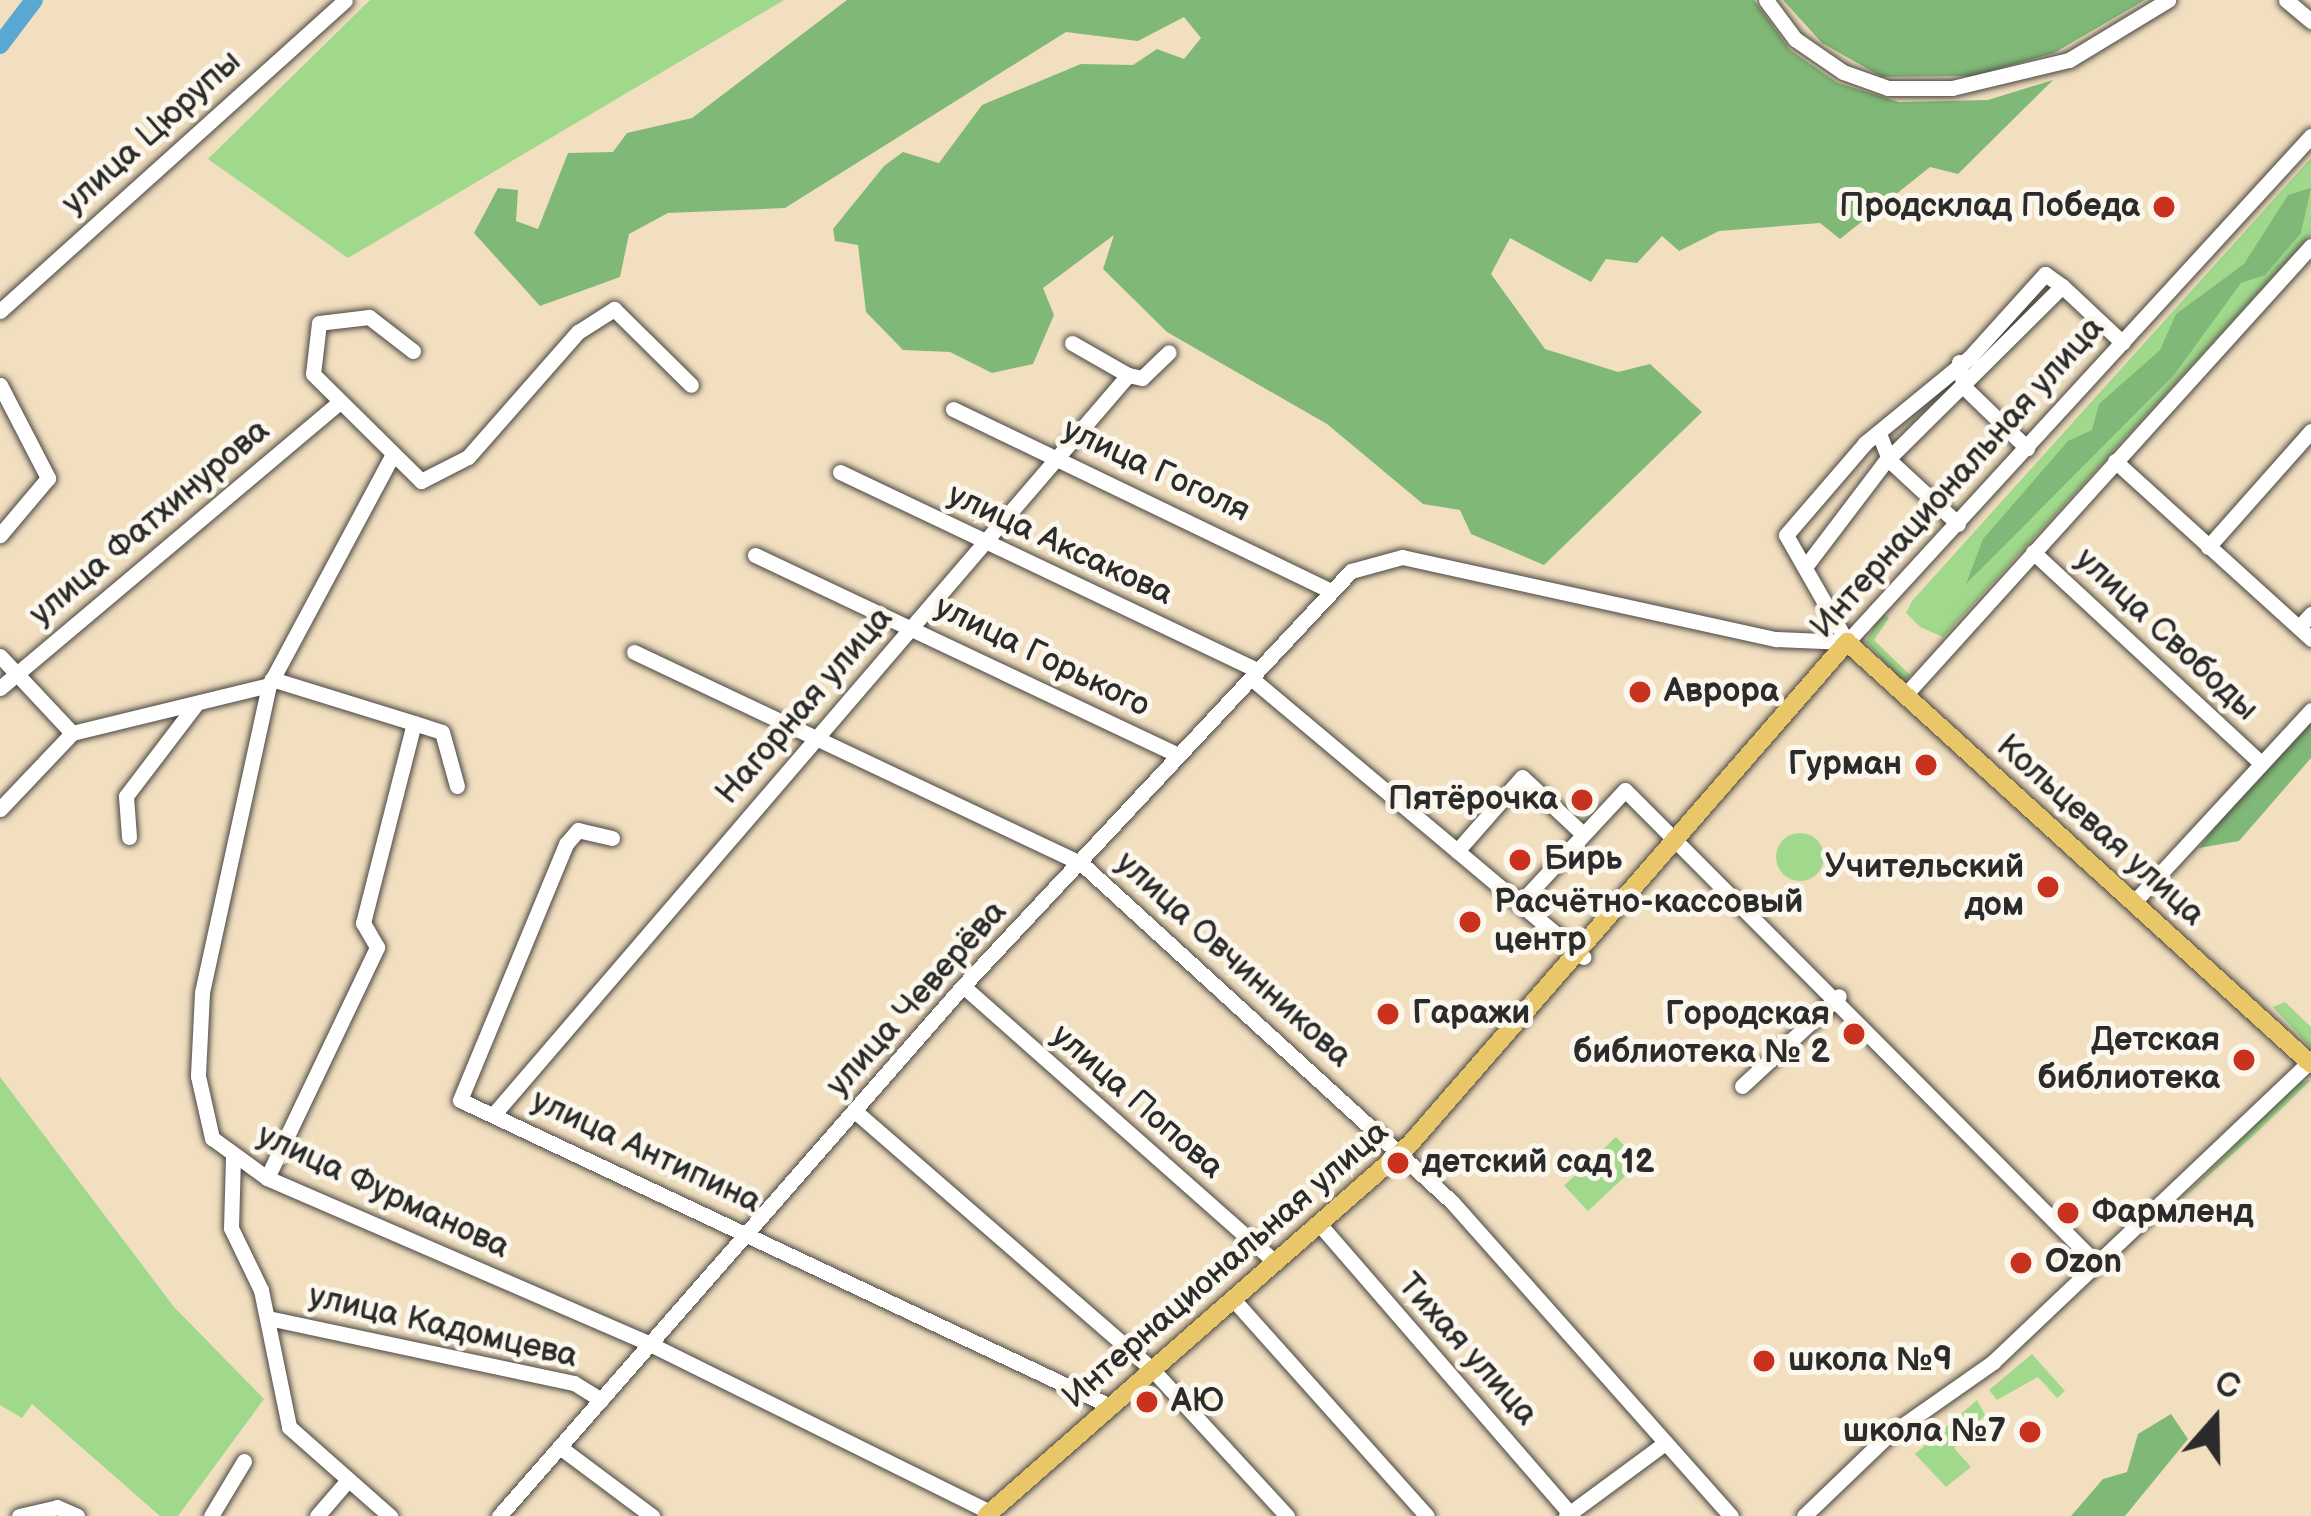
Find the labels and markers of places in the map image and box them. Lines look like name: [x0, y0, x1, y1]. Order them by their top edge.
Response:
place label: Продсклад Победа: [1839, 187, 2140, 227]
marker: Продсклад Победа: [2151, 194, 2177, 220]
place label: Аврора: [1664, 672, 1779, 712]
marker: Аврора: [1627, 679, 1653, 705]
place label: Гурман: [1788, 745, 1902, 785]
marker: Гурман: [1913, 752, 1939, 778]
place label: Пятёрочка: [1388, 780, 1558, 820]
marker: Пятёрочка: [1569, 787, 1595, 813]
place label: Бирь: [1544, 840, 1622, 880]
marker: Бирь: [1507, 847, 1533, 873]
place label: Учительский дом: [1825, 848, 2024, 926]
marker: Учительский дом: [2035, 874, 2061, 900]
place label: Расчётно-кассовый центр: [1494, 883, 1803, 961]
marker: Расчётно-кассовый центр: [1457, 909, 1483, 935]
place label: Гаражи: [1412, 994, 1530, 1034]
place label: Городская библиотека № 2: [1573, 995, 1830, 1073]
marker: Гаражи: [1375, 1001, 1401, 1027]
marker: Городская библиотека № 2: [1841, 1021, 1867, 1047]
place label: Детская библиотека: [2037, 1021, 2220, 1099]
marker: Детская библиотека: [2231, 1047, 2257, 1073]
place label: детский сад 12: [1422, 1143, 1654, 1183]
marker: детский сад 12: [1385, 1150, 1411, 1176]
place label: Фармленд: [2092, 1193, 2253, 1233]
marker: Фармленд: [2055, 1200, 2081, 1226]
place label: Ozon: [2045, 1243, 2122, 1283]
marker: Ozon: [2008, 1250, 2034, 1276]
place label: школа №9: [1788, 1341, 1952, 1381]
marker: школа №9: [1751, 1348, 1777, 1374]
place label: АЮ: [1171, 1382, 1224, 1422]
marker: АЮ: [1134, 1389, 1160, 1415]
place label: школа №7: [1843, 1412, 2006, 1452]
marker: школа №7: [2017, 1419, 2043, 1445]

